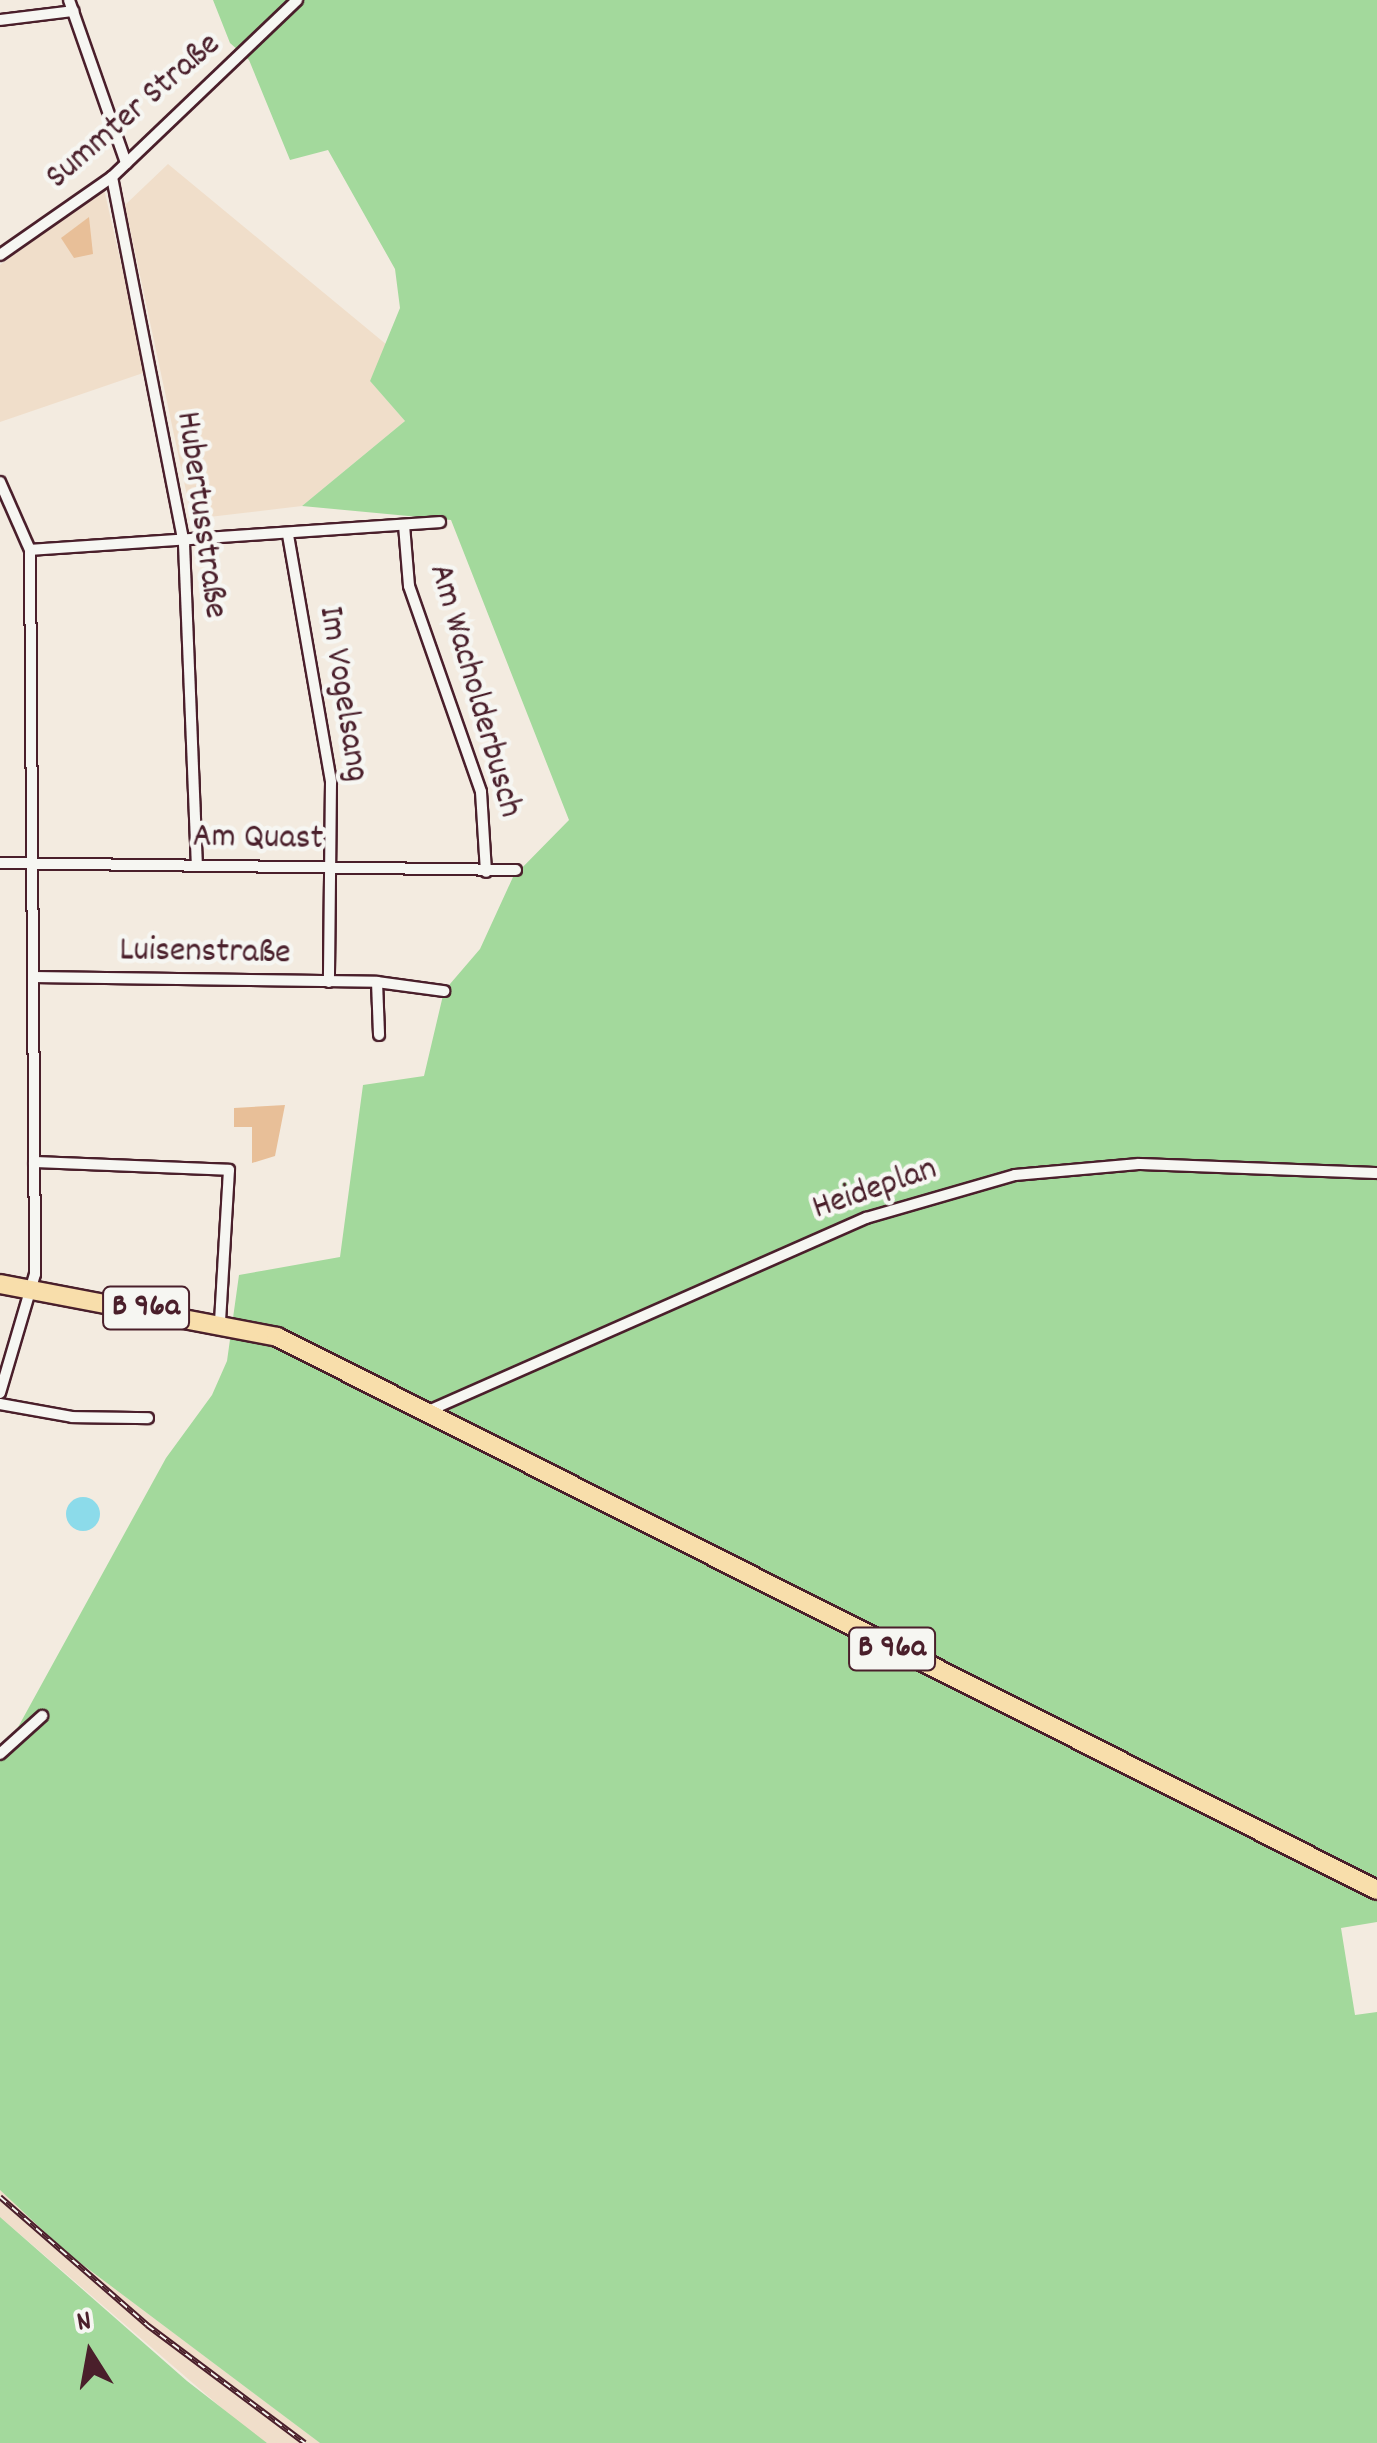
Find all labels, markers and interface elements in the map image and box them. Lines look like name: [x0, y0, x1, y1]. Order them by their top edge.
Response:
street label: Summter Straße: [38, 25, 230, 199]
street label: Hubertusstraße: [165, 409, 235, 621]
street label: Am Wacholderbusch: [418, 560, 530, 822]
street label: Im Vogelsang: [307, 603, 377, 785]
street label: Am Quast: [192, 817, 324, 861]
street label: Luisenstraße: [119, 931, 291, 975]
street label: Heideplan: [807, 1149, 943, 1231]
road number: B 96a: [101, 1281, 191, 1335]
road number: B 96a: [847, 1622, 937, 1676]
north arrow: [40, 2303, 140, 2403]
text: N: [74, 2303, 95, 2345]

